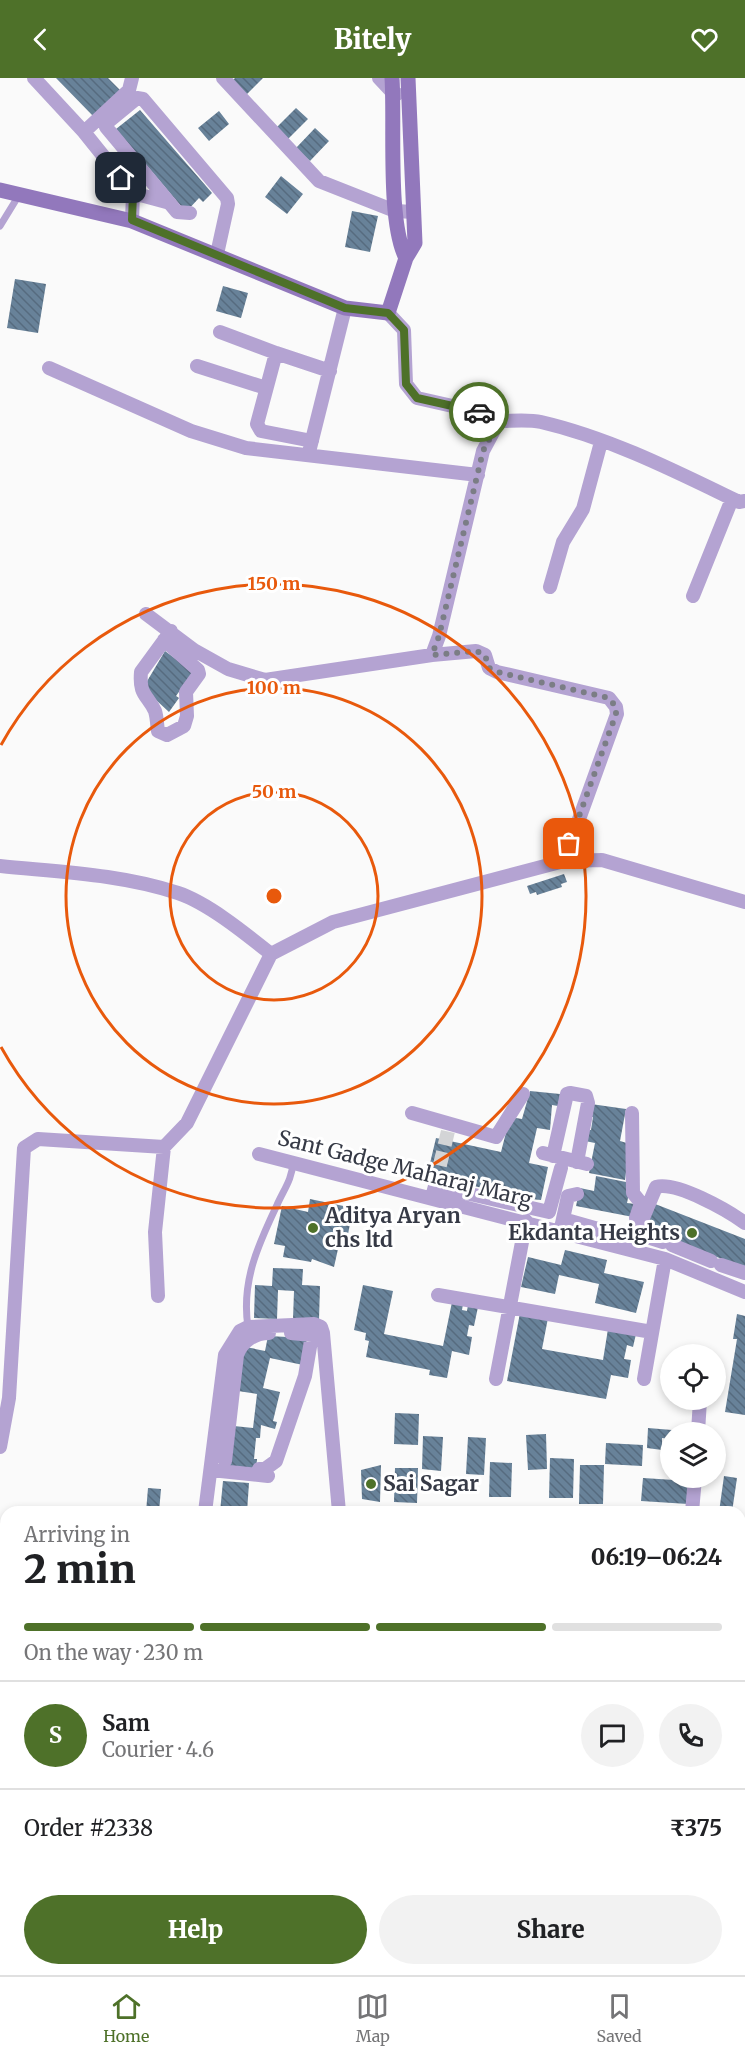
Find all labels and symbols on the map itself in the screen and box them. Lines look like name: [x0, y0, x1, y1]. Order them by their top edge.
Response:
pin: [95, 152, 146, 203]
courier: [449, 382, 509, 442]
text: 150 m: [248, 572, 300, 595]
text: 100 m: [247, 676, 301, 699]
text: 50 m: [252, 780, 296, 803]
pin: [543, 818, 594, 869]
centre of rings: [264, 886, 284, 906]
street label: Sant Gadge Maharaj Marg: [275, 1124, 535, 1213]
place label: Aditya Aryan chs ltd: [324, 1202, 461, 1253]
place label: Ekdanta Heights: [508, 1219, 680, 1246]
marker: Aditya Aryan chs ltd: [306, 1221, 320, 1235]
marker: Ekdanta Heights: [685, 1226, 699, 1240]
place label: Sai Sagar: [383, 1470, 479, 1497]
marker: Sai Sagar: [364, 1477, 378, 1491]

